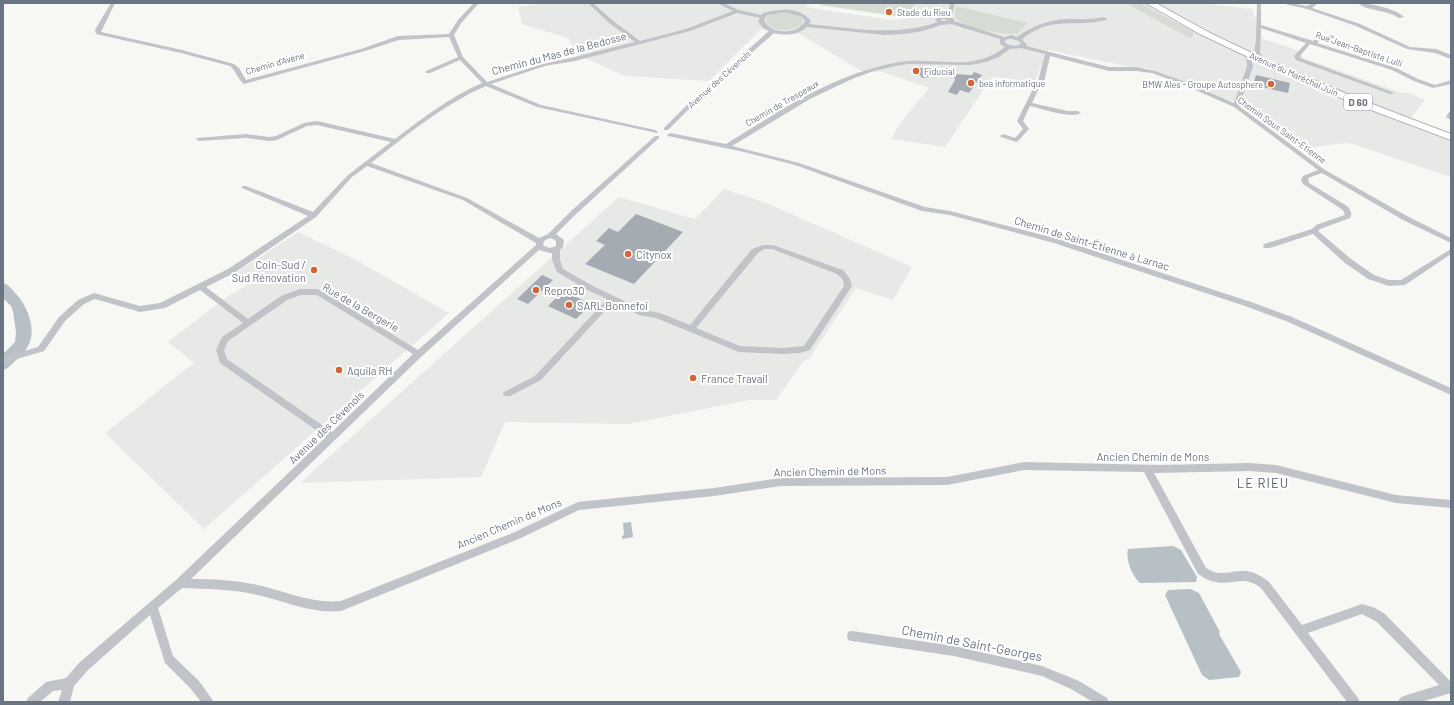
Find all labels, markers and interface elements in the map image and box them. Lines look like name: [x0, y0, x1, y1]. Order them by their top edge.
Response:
marker: Stade du Rieu: [884, 7, 894, 17]
place label: Stade du Rieu: [897, 7, 951, 18]
street label: Chemin du Mas de la Bedosse: [490, 29, 628, 77]
street label: Rue Jean-Baptiste Lulli: [1314, 29, 1404, 69]
street label: Avenue des Cévenols: [685, 48, 753, 110]
street label: Chemin d'Avène: [244, 49, 306, 77]
street label: Avenue du Maréchal Juin: [1248, 49, 1340, 99]
marker: Fiducial: [911, 66, 921, 76]
place label: Fiducial: [924, 66, 955, 77]
street label: Chemin de Trespeaux: [743, 77, 821, 129]
marker: bea informatique: [966, 78, 976, 88]
place label: bea informatique: [979, 78, 1045, 89]
place label: BMW Ales - Groupe Autosphere: [1142, 79, 1263, 90]
marker: BMW Ales - Groupe Autosphere: [1266, 79, 1276, 89]
street label: Chemin Sous Saint-Étienne: [1236, 94, 1328, 166]
road number: D 60: [1344, 94, 1372, 110]
street label: Chemin de Saint-Étienne à Larnac: [1013, 213, 1171, 273]
place label: Citynox: [636, 248, 672, 261]
marker: Citynox: [623, 249, 633, 259]
place label: Coin-Sud / Sud Rénovation: [232, 258, 306, 284]
marker: Coin-Sud / Sud Rénovation: [309, 265, 319, 275]
street label: Rue de la Bergerie: [320, 280, 402, 334]
place label: Repro30: [544, 284, 584, 297]
marker: Repro30: [531, 285, 541, 295]
place label: SARL Bonnefoi: [577, 299, 648, 312]
marker: SARL Bonnefoi: [564, 300, 574, 310]
place label: Aquila RH: [347, 364, 393, 377]
marker: Aquila RH: [334, 365, 344, 375]
place label: France Travail: [701, 372, 768, 385]
marker: France Travail: [688, 373, 698, 383]
street label: Avenue des Cévenols: [286, 388, 366, 466]
street label: Ancien Chemin de Mons: [1097, 450, 1209, 463]
street label: Ancien Chemin de Mons: [774, 464, 886, 478]
district label: LE RIEU: [1237, 475, 1289, 491]
street label: Ancien Chemin de Mons: [455, 495, 563, 551]
street label: Chemin de Saint-Georges: [900, 622, 1044, 664]

